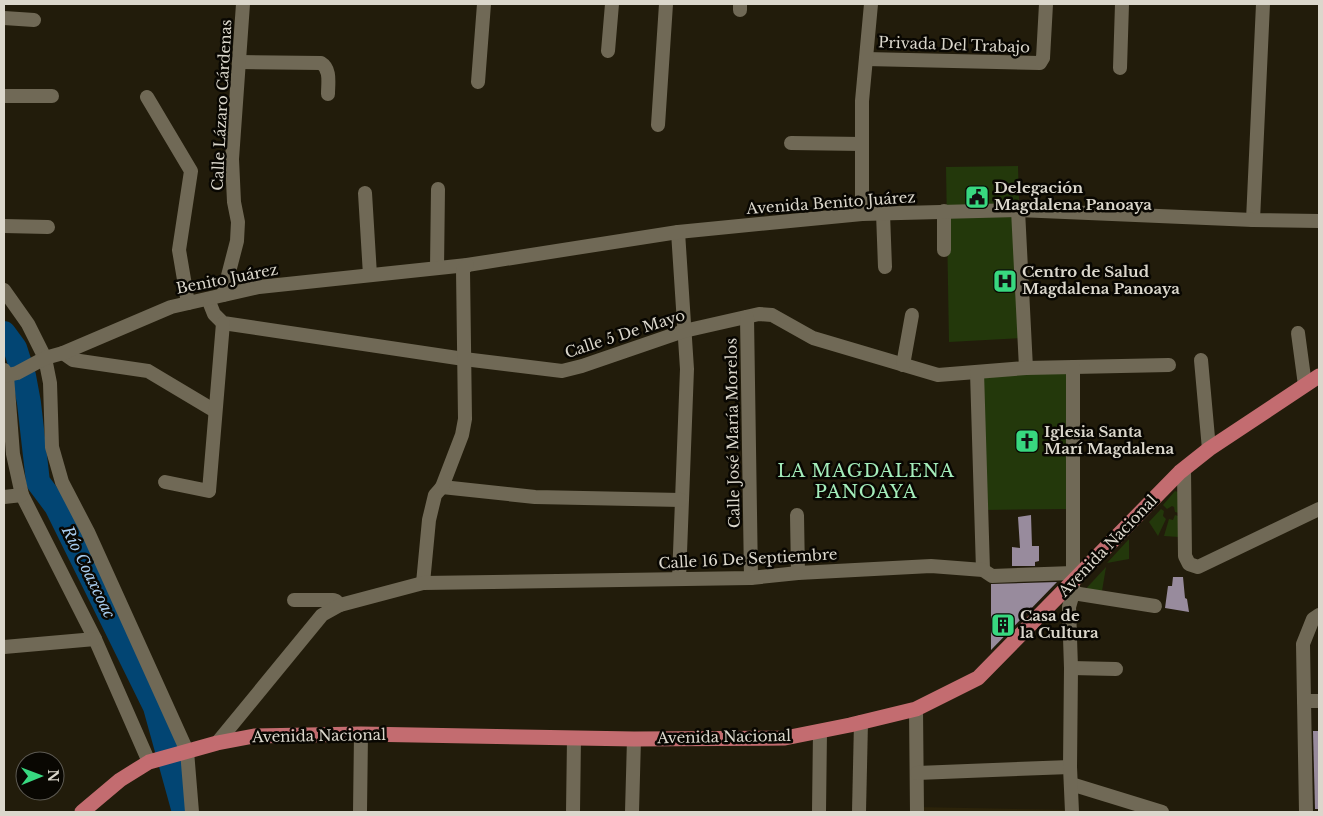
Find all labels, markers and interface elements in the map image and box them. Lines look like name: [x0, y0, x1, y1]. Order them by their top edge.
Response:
street label: Calle Lázaro Cárdenas: [208, 19, 235, 191]
street label: Privada Del Trabajo: [878, 32, 1030, 57]
place label: Delegación Magdalena Panoaya: [994, 178, 1152, 214]
public building icon: Delegación Magdalena Panoaya: [964, 184, 990, 210]
street label: Avenida Benito Juárez: [745, 187, 916, 218]
street label: Benito Juárez: [174, 259, 279, 298]
place label: Centro de Salud Magdalena Panoaya: [1022, 262, 1180, 298]
hospital icon: Centro de Salud Magdalena Panoaya: [992, 268, 1018, 294]
street label: Calle 5 De Mayo: [562, 305, 688, 362]
street label: Calle José María Morelos: [721, 338, 744, 528]
place label: Iglesia Santa Marí Magdalena: [1044, 422, 1175, 458]
church icon: Iglesia Santa Marí Magdalena: [1014, 428, 1040, 454]
district label: LA MAGDALENA PANOAYA: [777, 460, 955, 503]
street label: Avenida Nacional: [1054, 491, 1161, 601]
water label: Río Coaxcoac: [58, 522, 120, 621]
street label: Calle 16 De Septiembre: [658, 544, 838, 573]
place label: Casa de la Cultura: [1020, 606, 1099, 642]
building icon: Casa de la Cultura: [990, 612, 1016, 638]
street label: Avenida Nacional: [251, 725, 386, 746]
street label: Avenida Nacional: [656, 726, 791, 747]
north arrow: [15, 751, 65, 801]
text: N: [44, 769, 62, 783]

